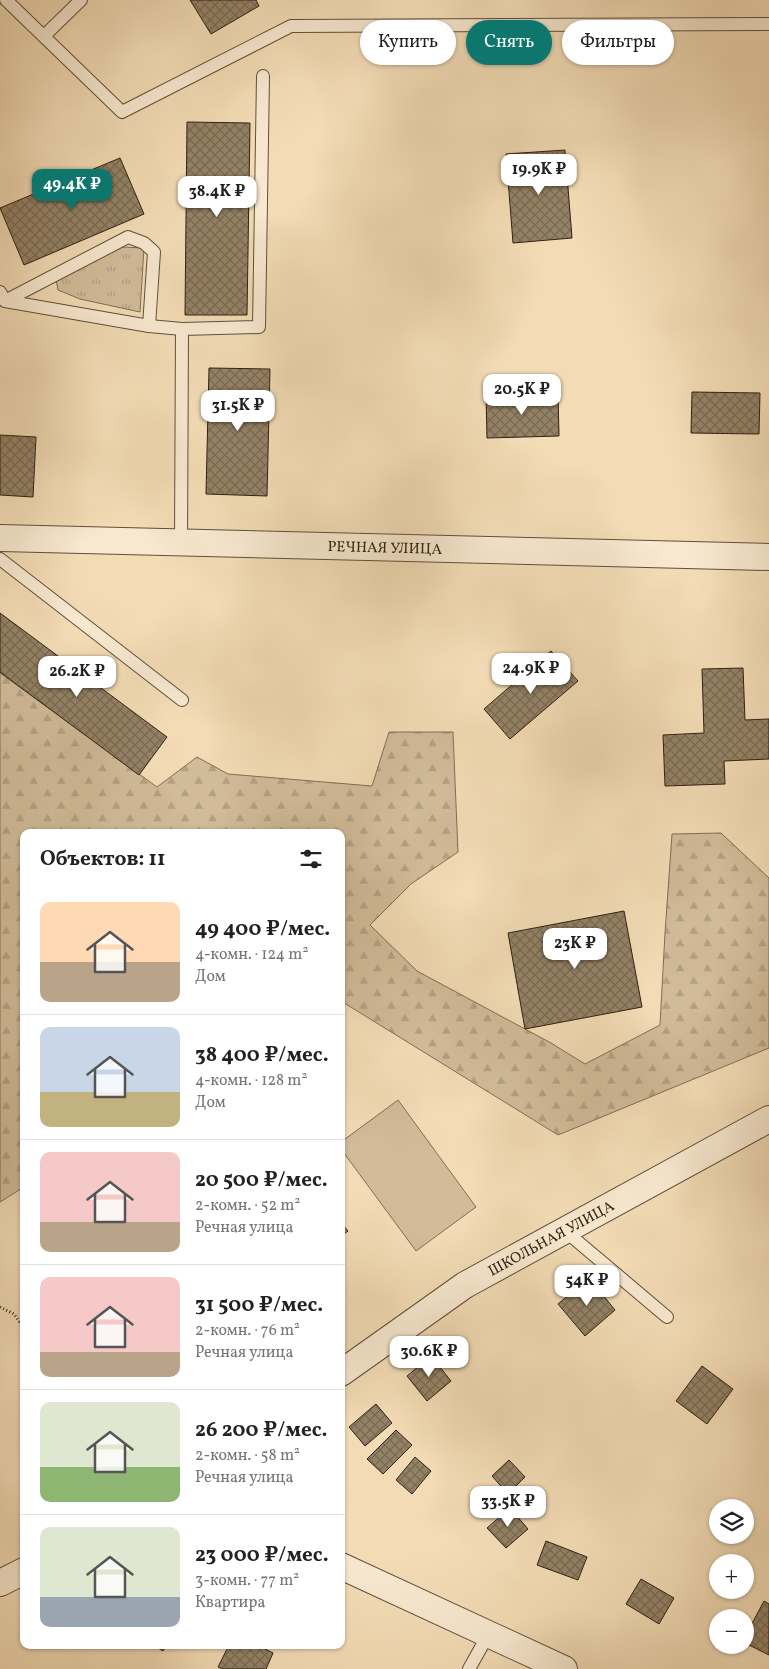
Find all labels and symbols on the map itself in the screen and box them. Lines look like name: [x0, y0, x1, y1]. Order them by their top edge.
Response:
pin: 19.9K ₽: [493, 154, 585, 196]
pin: 49.4K ₽: [26, 168, 118, 211]
pin: 38.4K ₽: [171, 176, 263, 218]
pin: 20.5K ₽: [476, 374, 568, 416]
pin: 31.5K ₽: [192, 390, 284, 432]
street label: РЕЧНАЯ УЛИЦА: [327, 537, 443, 561]
pin: 24.9K ₽: [485, 652, 577, 695]
pin: 26.2K ₽: [31, 656, 123, 698]
pin: 23K ₽: [540, 928, 610, 970]
street label: ШКОЛЬНАЯ УЛИЦА: [485, 1196, 619, 1282]
pin: 54K ₽: [552, 1264, 622, 1307]
pin: 30.6K ₽: [383, 1336, 475, 1378]
pin: 33.5K ₽: [462, 1486, 554, 1528]

